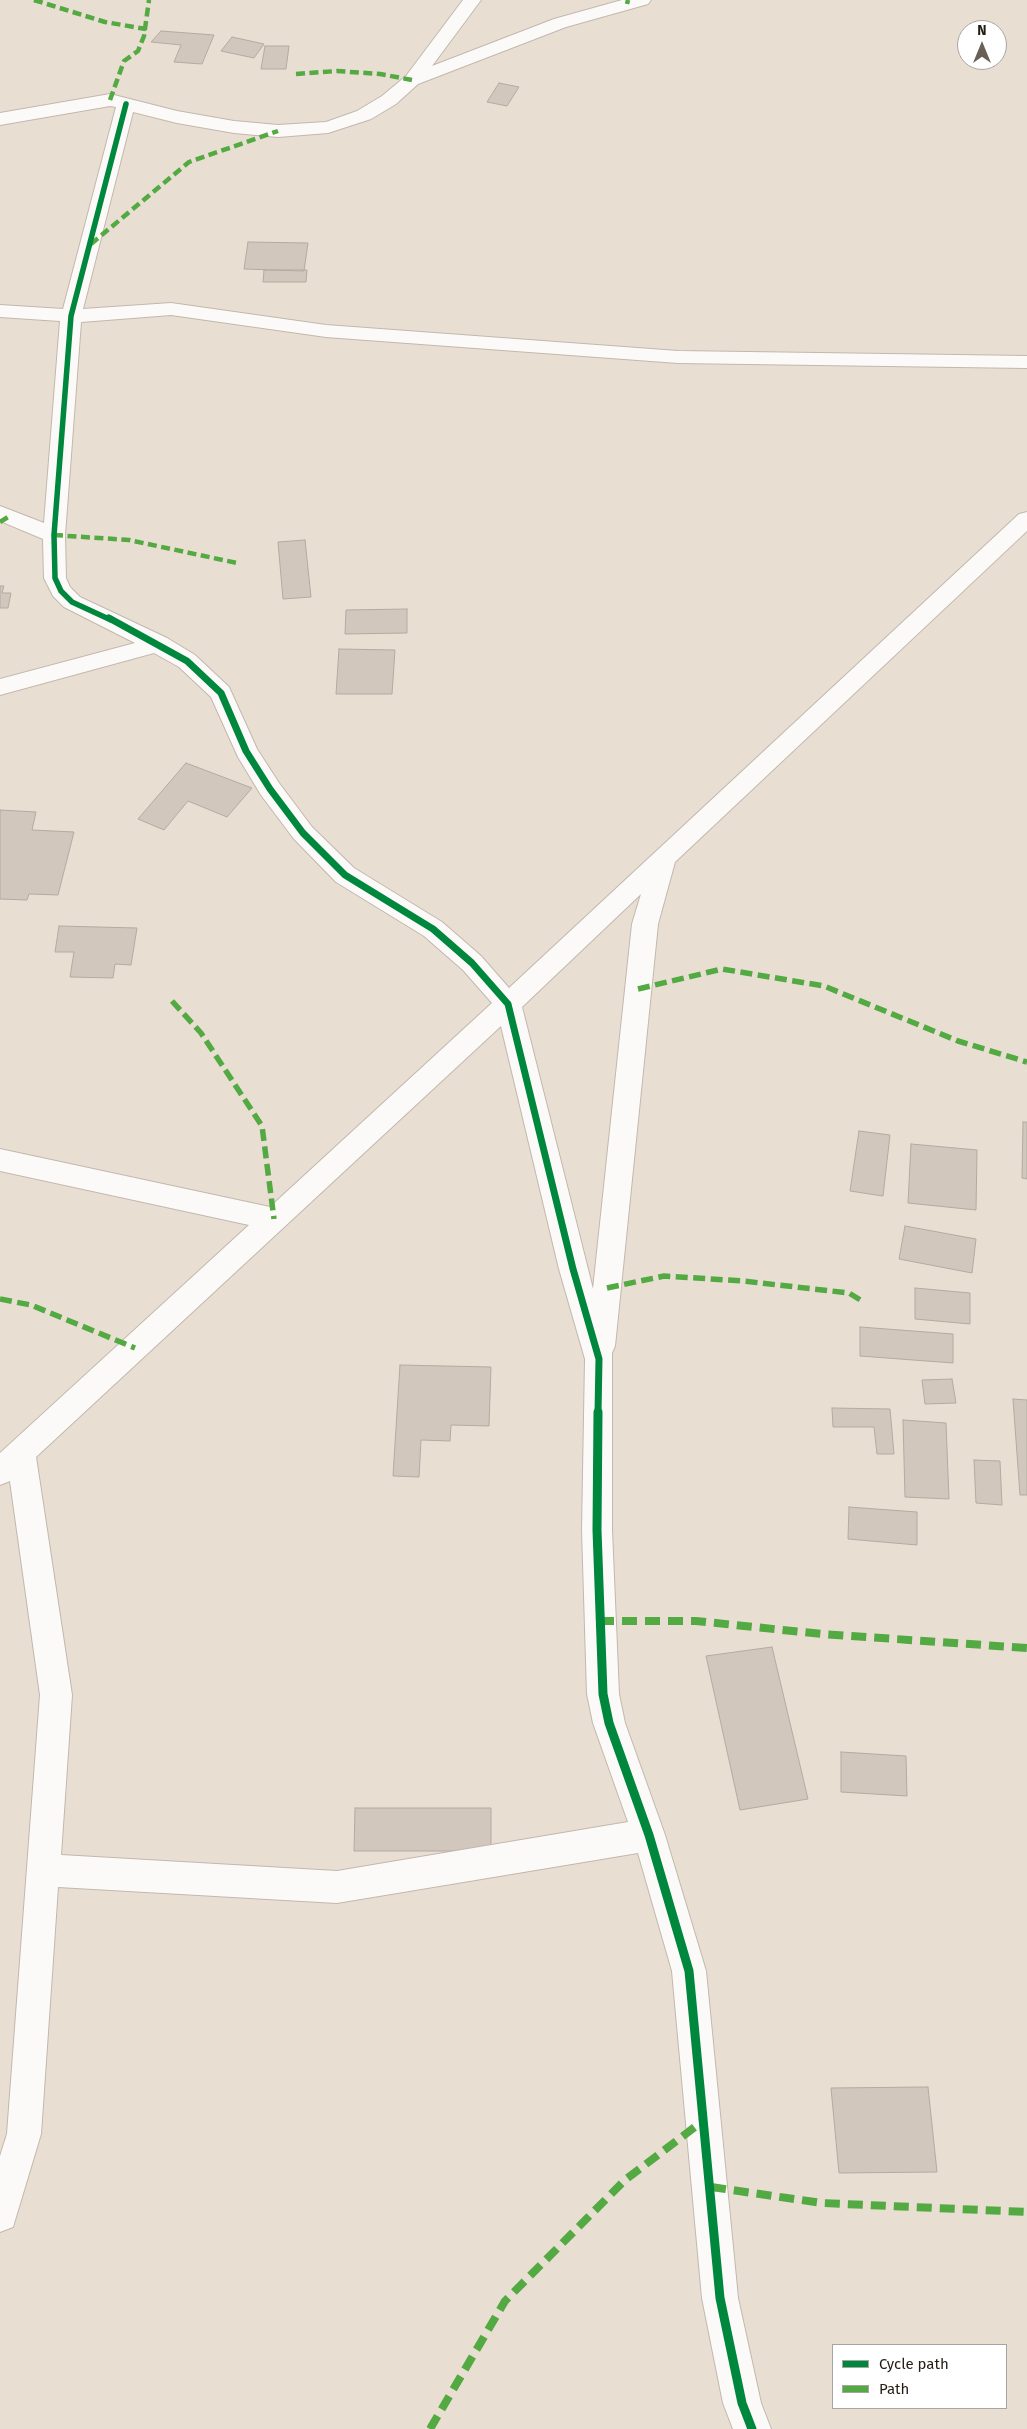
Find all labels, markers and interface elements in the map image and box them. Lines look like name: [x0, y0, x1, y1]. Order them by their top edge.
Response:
north arrow: [957, 20, 1007, 70]
text: N: [977, 22, 987, 39]
legend: [832, 2344, 1007, 2409]
text: Cycle path: [879, 2355, 949, 2373]
text: Path: [879, 2380, 909, 2398]

